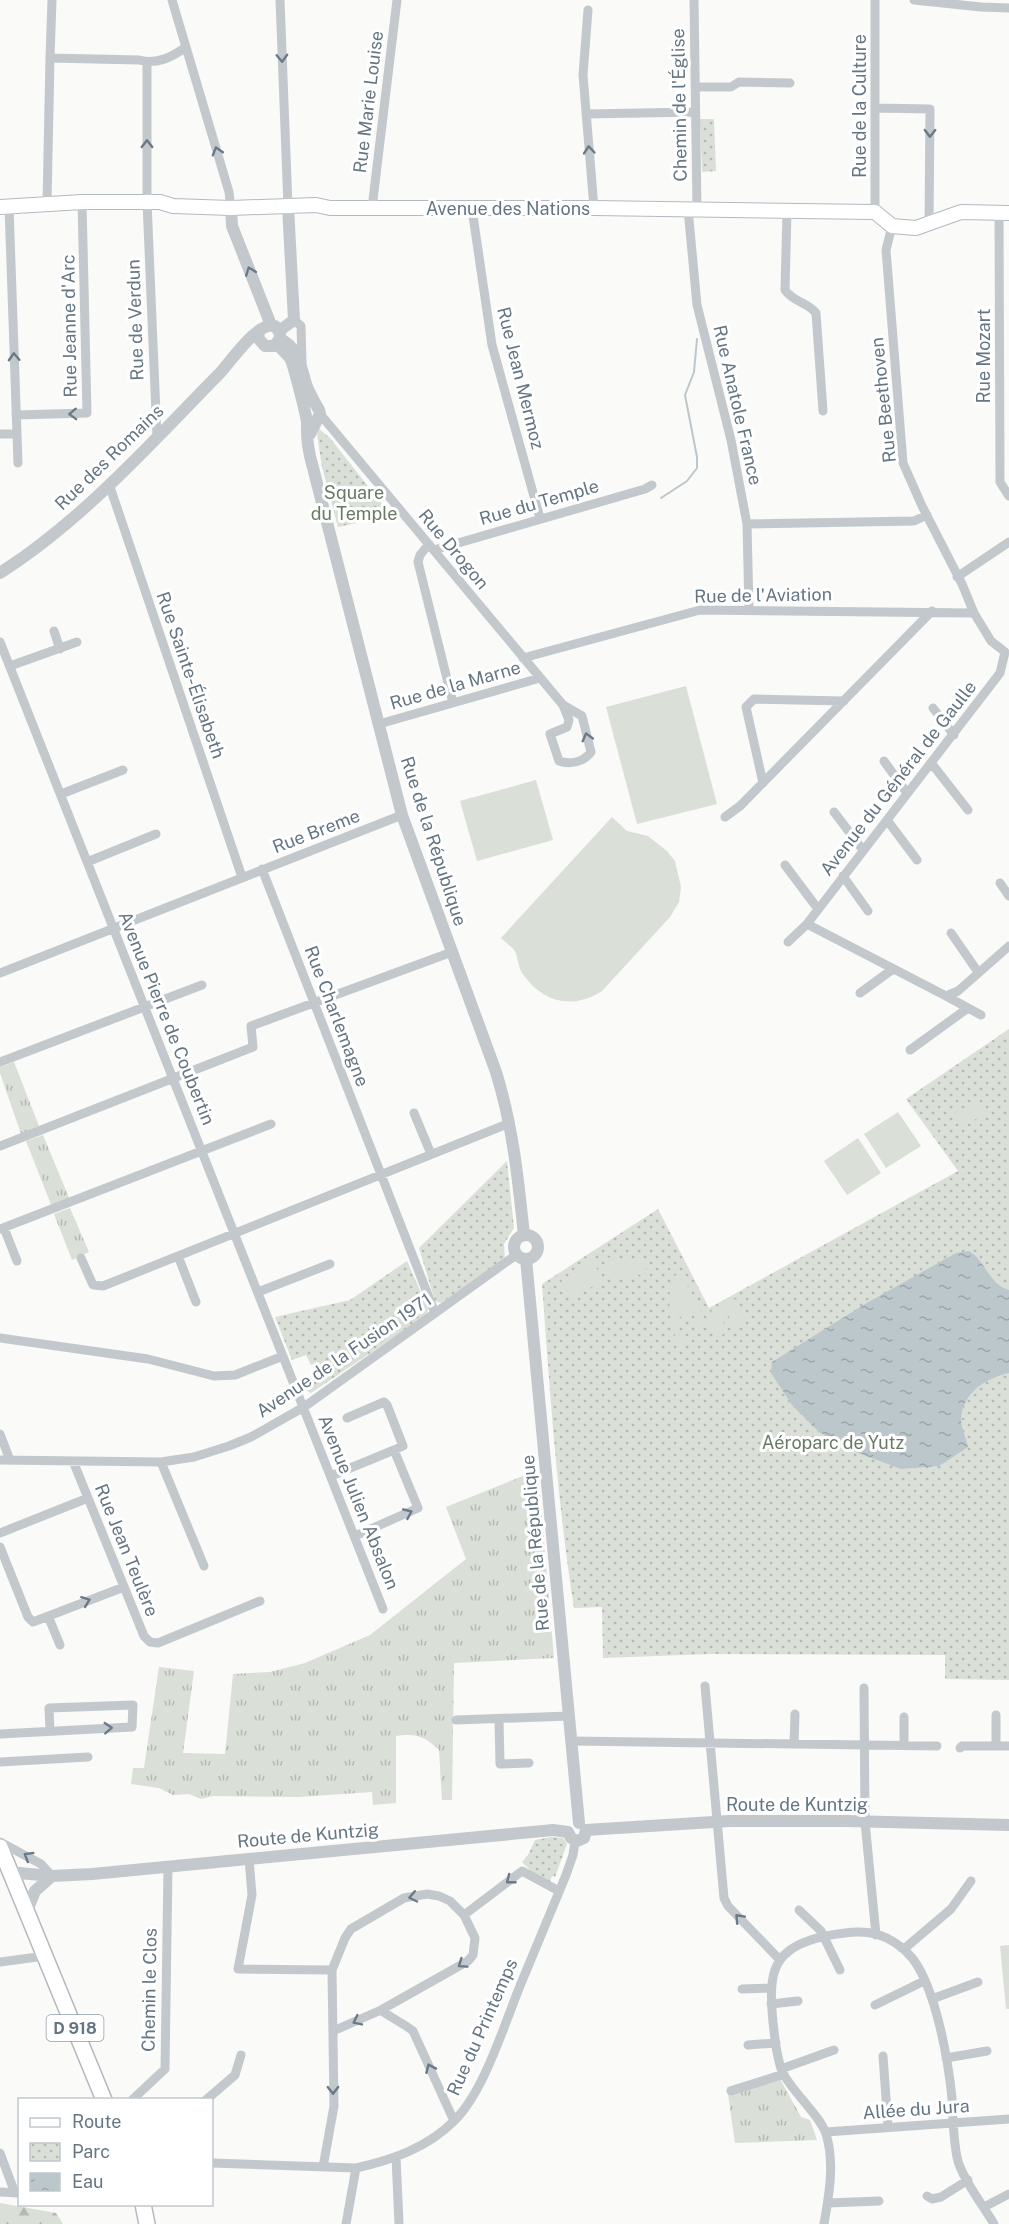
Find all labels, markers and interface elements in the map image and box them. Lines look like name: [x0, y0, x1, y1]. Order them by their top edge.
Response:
street label: Chemin de l'Église: [666, 28, 691, 182]
street label: Rue Marie Louise: [349, 30, 387, 174]
street label: Rue de la Culture: [849, 34, 870, 178]
one-way arrow: [275, 54, 288, 63]
one-way arrow: [924, 129, 936, 138]
one-way arrow: [141, 139, 153, 148]
one-way arrow: [583, 145, 596, 154]
one-way arrow: [212, 146, 224, 157]
street label: Avenue des Nations: [426, 198, 590, 219]
street label: Rue Jeanne d'Arc: [57, 254, 81, 398]
street label: Rue de Verdun: [122, 259, 148, 381]
one-way arrow: [245, 266, 257, 277]
street label: Rue Jean Mermoz: [493, 305, 549, 451]
street label: Rue Mozart: [973, 308, 994, 404]
street label: Rue Anatole France: [709, 323, 767, 487]
street label: Rue Beethoven: [866, 336, 900, 464]
one-way arrow: [8, 352, 21, 361]
street label: Rue des Romains: [50, 400, 168, 514]
one-way arrow: [68, 408, 77, 420]
street label: Rue du Temple: [477, 475, 601, 529]
park label: Square du Temple: [311, 482, 397, 524]
street label: Rue Drogon: [414, 505, 494, 593]
street label: Rue de l'Aviation: [694, 583, 832, 607]
street label: Rue Sainte-Élisabeth: [153, 588, 230, 761]
street label: Rue de la Marne: [387, 656, 523, 714]
street label: Avenue du Général de Gaulle: [816, 677, 980, 879]
one-way arrow: [582, 732, 594, 742]
street label: Rue de la République: [397, 754, 471, 928]
street label: Rue Breme: [269, 805, 363, 857]
street label: Avenue Pierre de Coubertin: [115, 908, 219, 1128]
street label: Rue Charlemagne: [300, 943, 374, 1089]
street label: Avenue de la Fusion 1971: [252, 1288, 436, 1422]
street label: Avenue Julien Absalon: [314, 1412, 404, 1592]
park label: Aéroparc de Yutz: [762, 1432, 904, 1453]
street label: Rue de la République: [517, 1454, 553, 1632]
street label: Rue Jean Teulère: [91, 1481, 163, 1619]
one-way arrow: [402, 1508, 413, 1520]
one-way arrow: [80, 1596, 90, 1609]
one-way arrow: [104, 1722, 113, 1735]
street label: Route de Kuntzig: [726, 1794, 868, 1815]
street label: Route de Kuntzig: [236, 1818, 380, 1852]
one-way arrow: [24, 1852, 34, 1863]
one-way arrow: [506, 1873, 517, 1884]
one-way arrow: [408, 1889, 418, 1902]
one-way arrow: [735, 1914, 746, 1924]
street label: Chemin le Clos: [137, 1928, 161, 2052]
street label: Rue du Printemps: [442, 1955, 522, 2099]
one-way arrow: [457, 1957, 468, 1968]
one-way arrow: [352, 2013, 363, 2025]
road number: D 918: [46, 2015, 104, 2041]
one-way arrow: [425, 2064, 437, 2075]
one-way arrow: [327, 2085, 340, 2094]
street label: Allée du Jura: [862, 2095, 970, 2123]
legend: [18, 2098, 213, 2206]
text: Route: [72, 2111, 121, 2132]
text: Parc: [72, 2141, 110, 2162]
text: Eau: [72, 2171, 103, 2192]

